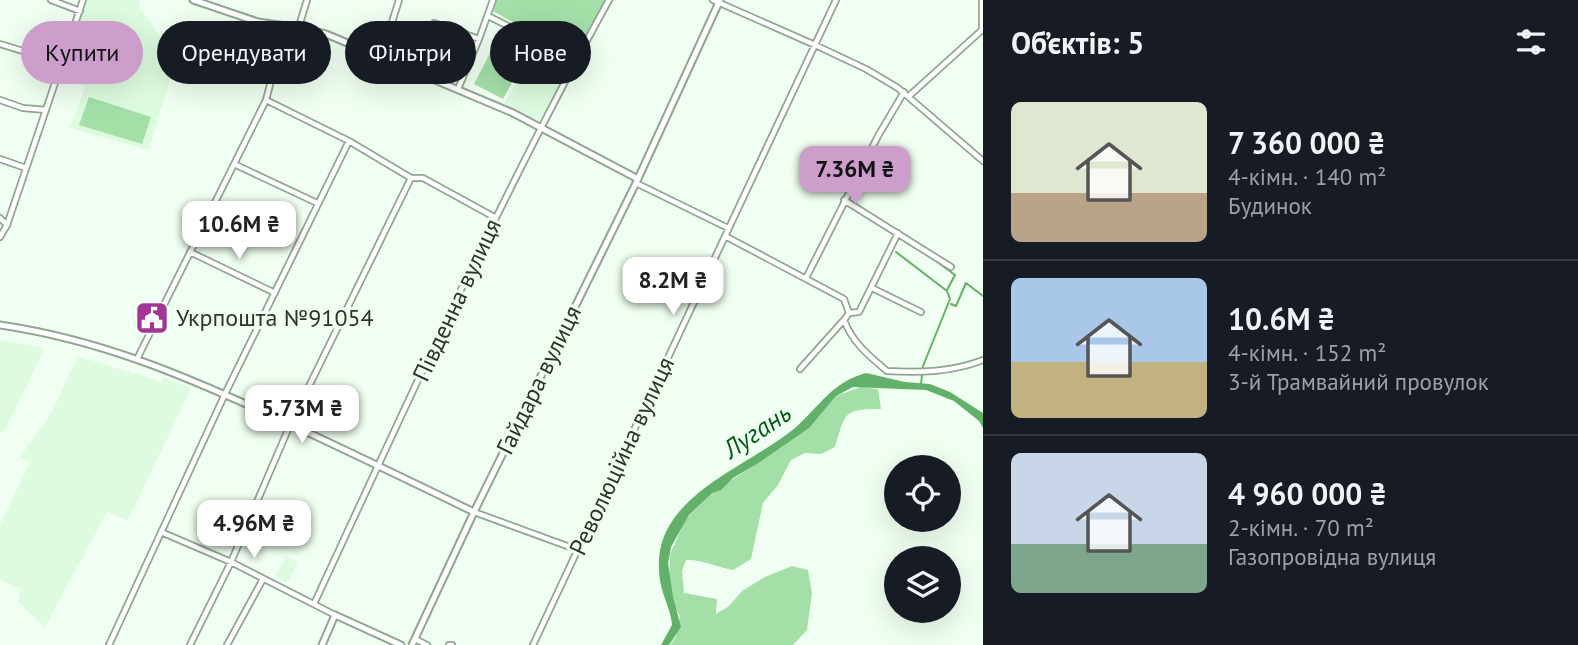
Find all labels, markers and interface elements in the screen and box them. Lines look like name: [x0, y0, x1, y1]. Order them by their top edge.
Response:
chip: Купити: [21, 21, 143, 84]
chip: Орендувати: [157, 21, 331, 84]
chip: Фільтри: [345, 21, 476, 84]
chip: Нове: [490, 21, 591, 84]
text: Об’єктів: 5: [1011, 23, 1144, 62]
icon: filters: [1512, 23, 1550, 61]
text: 7 360 000 ₴: [1228, 123, 1385, 162]
icon: home: [1067, 130, 1151, 214]
pin: 7.36M ₴: [790, 146, 920, 206]
text: 7.36M ₴: [815, 154, 895, 183]
text: 4-кімн. · 140 m²: [1228, 162, 1386, 191]
text: Будинок: [1228, 191, 1312, 220]
pin: 10.6M ₴: [174, 202, 304, 261]
text: 10.6M ₴: [198, 209, 280, 238]
street label: Південна вулиця: [405, 213, 508, 386]
pin: 8.2M ₴: [616, 258, 730, 317]
text: 8.2M ₴: [638, 265, 708, 294]
public building icon: Укрпошта №91054: [133, 299, 171, 337]
text: 10.6M ₴: [1228, 299, 1335, 338]
street label: Гайдара вулиця: [489, 300, 588, 459]
place label: Укрпошта №91054: [176, 302, 374, 333]
icon: home: [1067, 306, 1151, 390]
text: 4-кімн. · 152 m²: [1228, 338, 1386, 367]
street label: Революційна вулиця: [562, 352, 681, 560]
text: 3-й Трамвайний провулок: [1228, 367, 1489, 396]
pin: 5.73M ₴: [237, 386, 367, 445]
text: 5.73M ₴: [261, 393, 343, 422]
water label: Лугань: [715, 396, 797, 466]
map controls: [884, 455, 961, 623]
button: locate: [884, 455, 961, 532]
text: 4 960 000 ₴: [1228, 474, 1387, 513]
icon: home: [1067, 481, 1151, 565]
pin: 4.96M ₴: [189, 500, 319, 560]
text: 4.96M ₴: [213, 508, 295, 537]
text: 2-кімн. · 70 m²: [1228, 513, 1374, 542]
text: Газопровідна вулиця: [1228, 542, 1436, 571]
button: layers: [884, 546, 961, 623]

